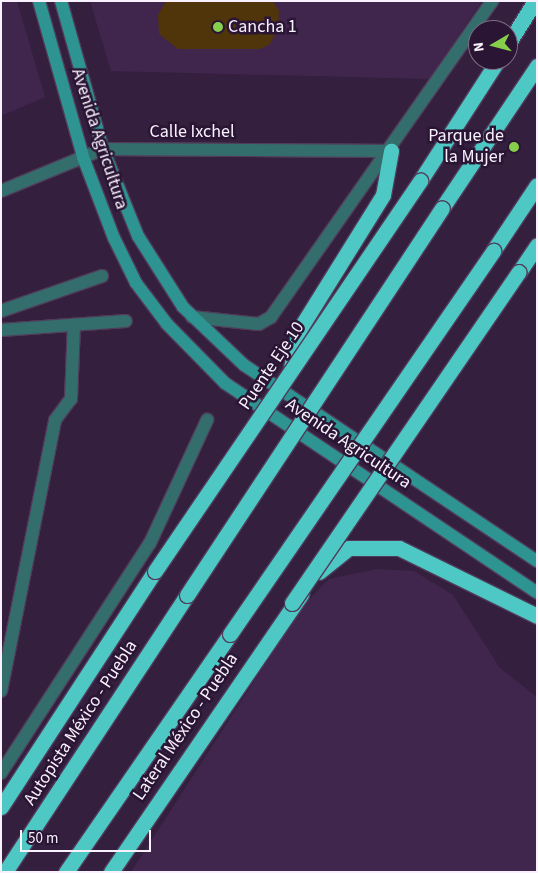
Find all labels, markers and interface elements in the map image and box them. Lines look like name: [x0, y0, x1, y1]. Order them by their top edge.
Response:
place label: Cancha 1: [228, 16, 297, 38]
north arrow: [468, 20, 518, 70]
marker: Cancha 1: [212, 21, 224, 33]
text: N: [469, 41, 490, 53]
street label: Avenida Agricultura: [66, 66, 132, 212]
street label: Calle Ixchel: [149, 121, 235, 143]
place label: Parque de la Mujer: [428, 126, 504, 168]
marker: Parque de la Mujer: [508, 141, 520, 153]
street label: Puente Eje 10: [235, 318, 309, 414]
street label: Avenida Agricultura: [281, 394, 415, 494]
street label: Autopista México - Puebla: [20, 636, 142, 810]
street label: Lateral México - Puebla: [129, 649, 243, 805]
scale bar: [22, 820, 154, 852]
text: 50 m: [28, 828, 58, 849]

